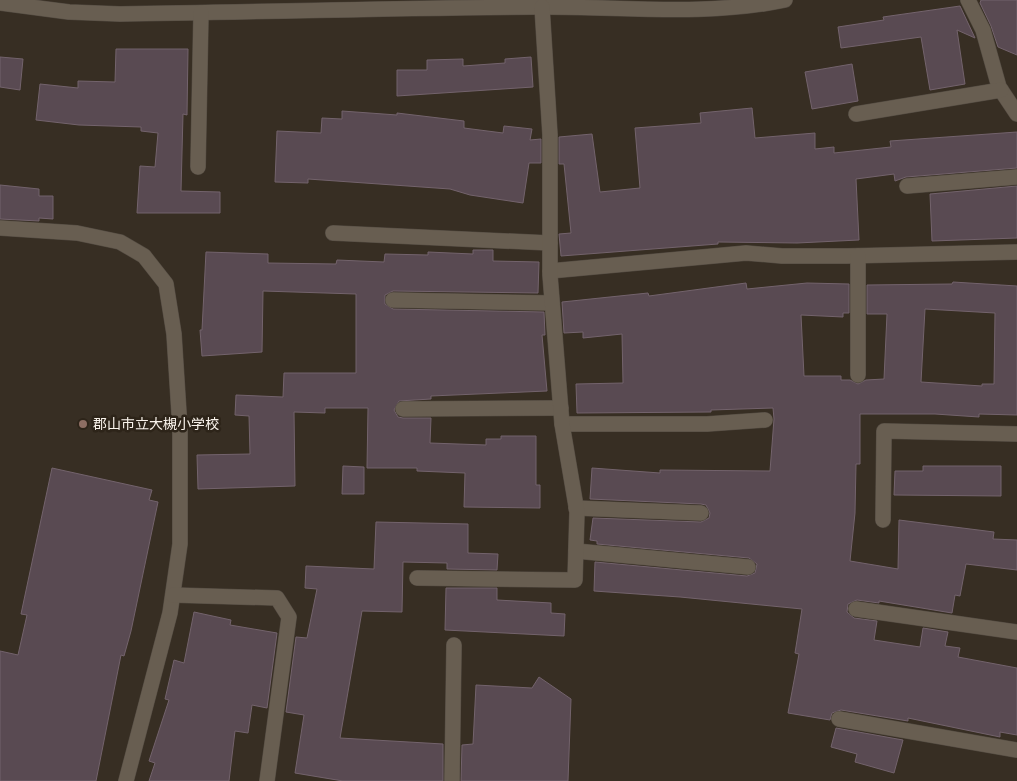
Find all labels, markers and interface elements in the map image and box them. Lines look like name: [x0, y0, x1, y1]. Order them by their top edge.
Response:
place label: 郡山市立大槻小学校: [93, 416, 219, 432]
marker: 郡山市立大槻小学校: [77, 418, 89, 430]

